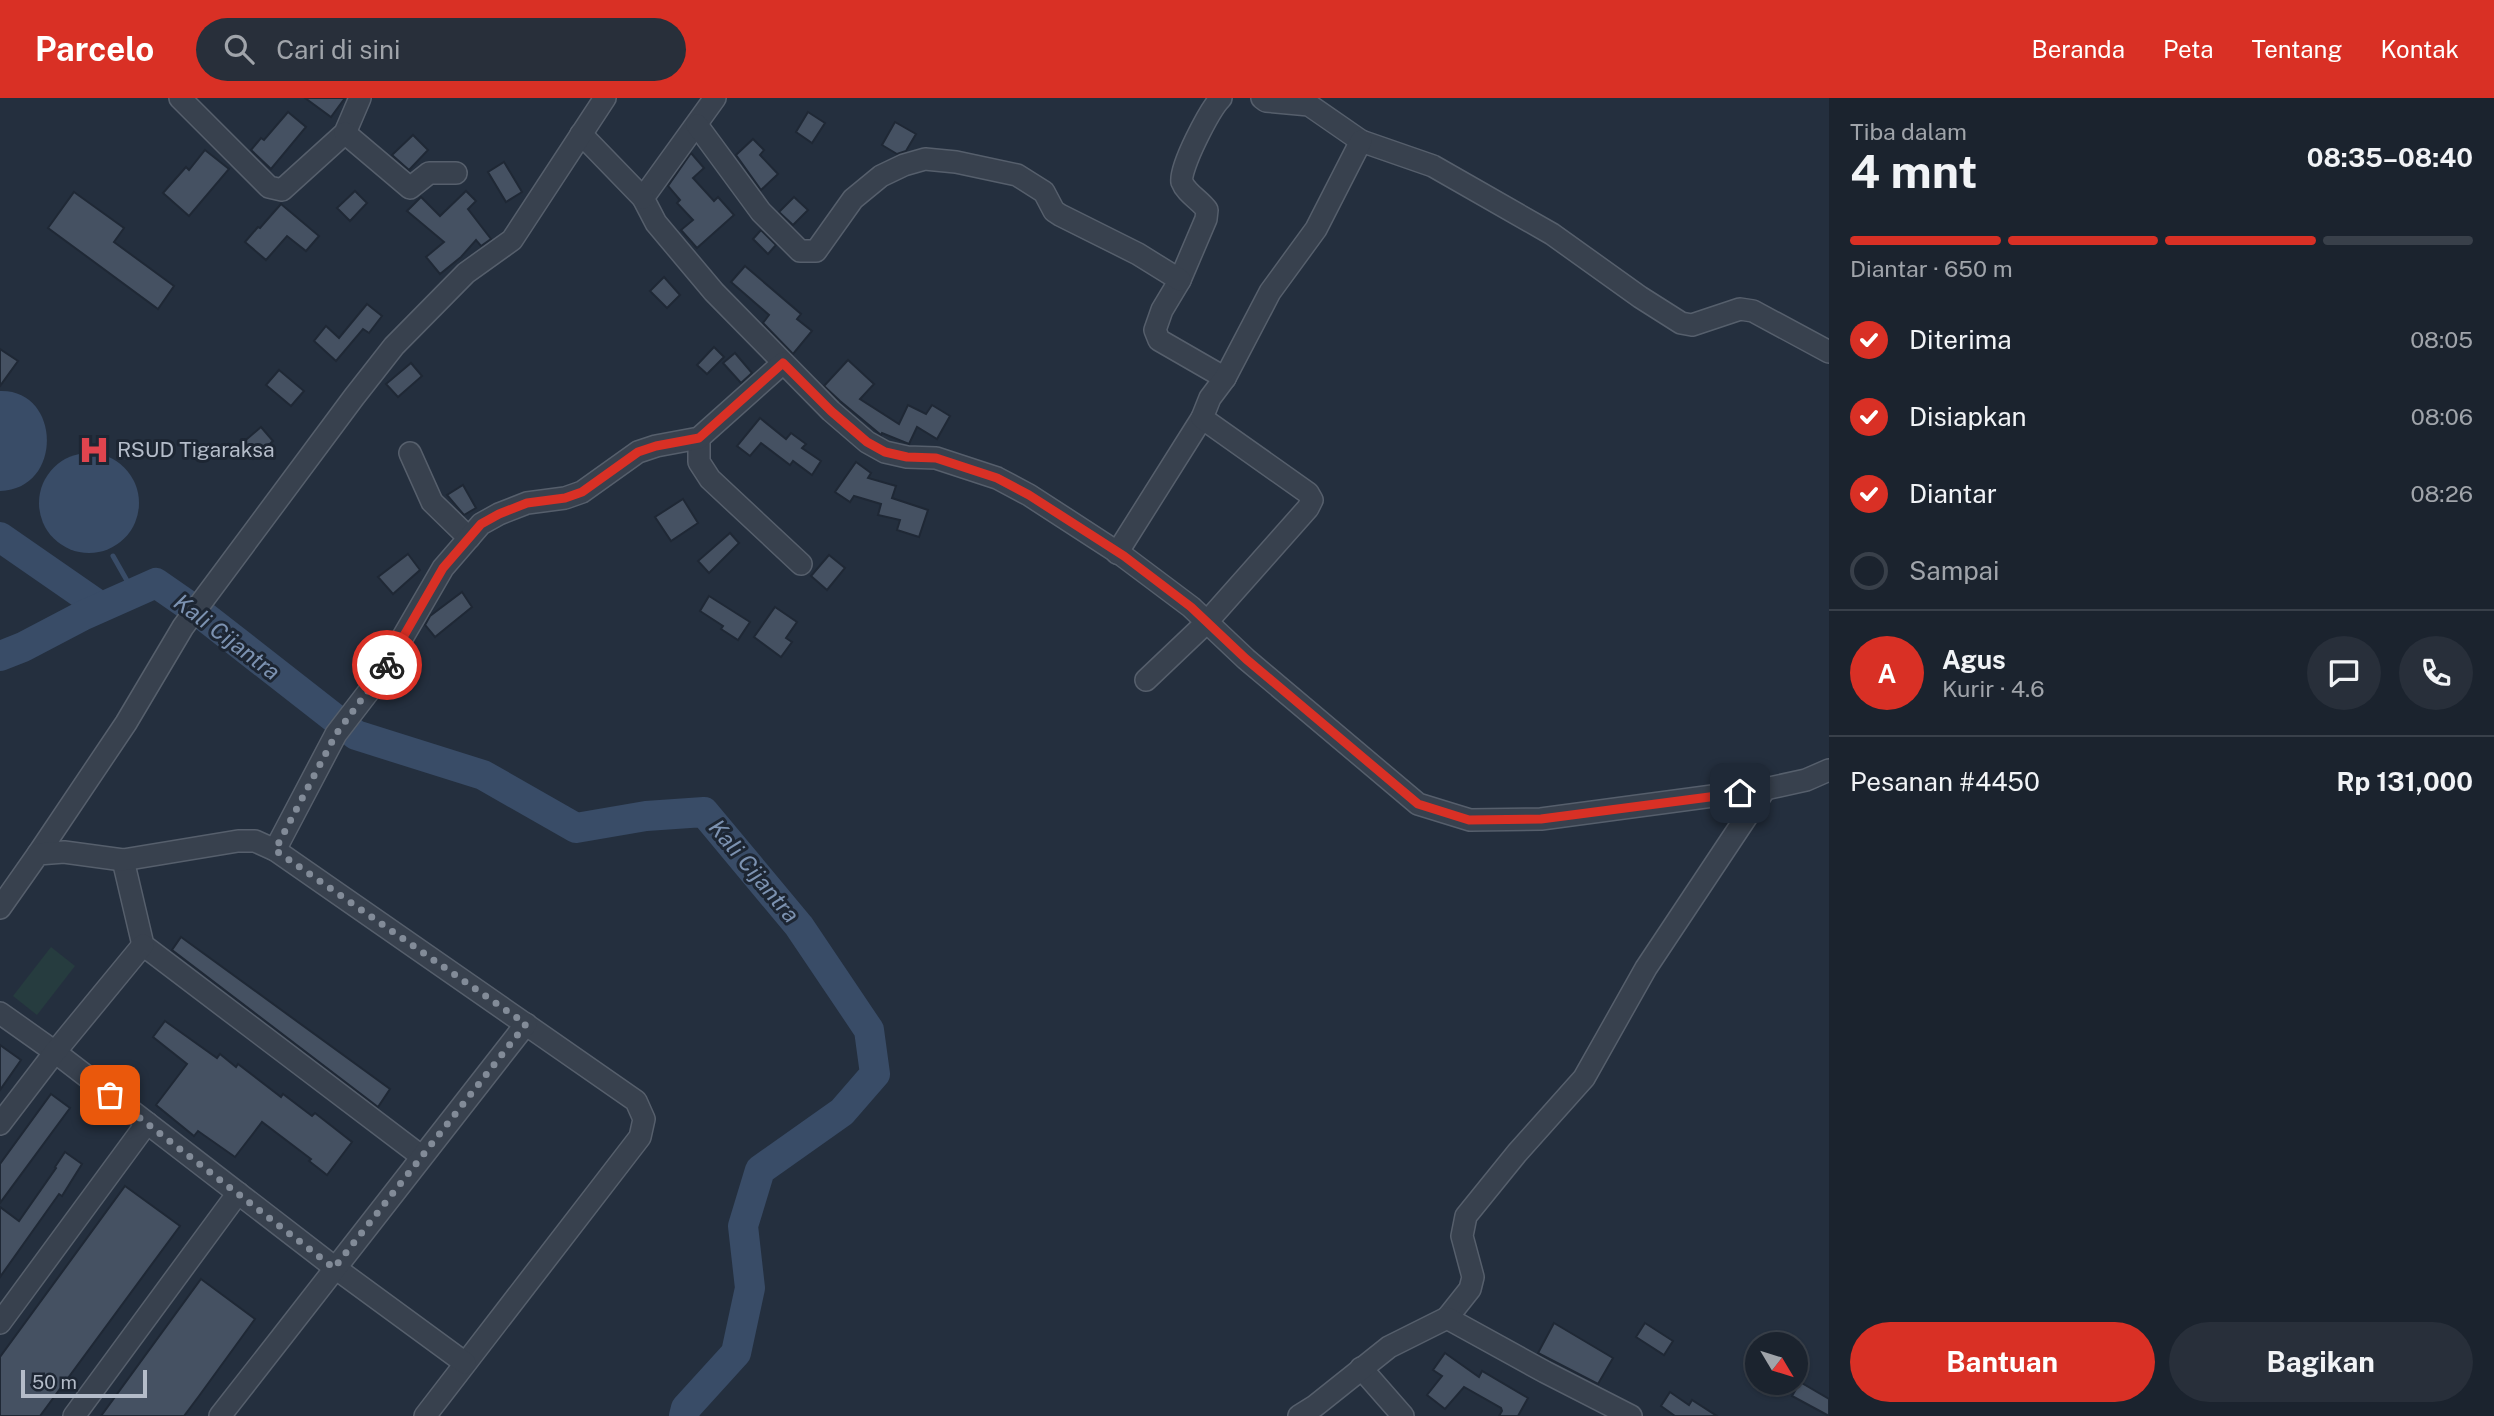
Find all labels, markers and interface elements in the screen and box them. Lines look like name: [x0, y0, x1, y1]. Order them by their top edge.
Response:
search box: [196, 18, 686, 81]
text: Parcelo: [35, 30, 154, 68]
icon: search: [220, 30, 258, 68]
text: Cari di sini: [276, 34, 401, 65]
text: Beranda: [2031, 35, 2125, 63]
text: Peta: [2163, 35, 2214, 63]
text: Tentang: [2252, 35, 2342, 63]
text: Kontak: [2380, 35, 2459, 63]
text: Tiba dalam: [1850, 118, 1967, 145]
text: 08:35–08:40: [2307, 142, 2473, 173]
text: 4 mnt: [1850, 144, 1977, 198]
text: Diantar · 650 m: [1850, 255, 2013, 282]
icon: check: [1850, 321, 1888, 359]
text: Diterima: [1909, 324, 2012, 355]
text: 08:05: [2410, 326, 2473, 353]
icon: check: [1850, 398, 1888, 436]
text: Disiapkan: [1909, 401, 2027, 432]
text: 08:06: [2411, 403, 2473, 430]
hospital icon: RSUD Tigaraksa: [77, 433, 111, 467]
place label: RSUD Tigaraksa: [117, 437, 275, 462]
icon: check: [1850, 475, 1888, 513]
text: Diantar: [1909, 478, 1997, 509]
text: 08:26: [2411, 480, 2473, 507]
text: Sampai: [1909, 555, 1999, 586]
water label: Kali Cijantra: [169, 588, 286, 685]
courier: [352, 630, 422, 700]
button: chat: [2307, 636, 2381, 710]
button: phone: [2399, 636, 2473, 710]
text: Agus: [1942, 644, 2006, 675]
icon: bike: [368, 646, 406, 684]
text: A: [1878, 658, 1896, 689]
text: Kurir · 4.6: [1942, 675, 2045, 702]
pin: [1710, 763, 1770, 823]
text: Pesanan #4450: [1850, 766, 2040, 797]
text: Rp 131,000: [2337, 766, 2473, 797]
icon: home: [1721, 774, 1759, 812]
water label: Kali Cijantra: [704, 814, 805, 928]
pin: [80, 1065, 140, 1125]
icon: bag: [91, 1076, 129, 1114]
button: Bantuan: [1850, 1322, 2155, 1402]
button: Bagikan: [2169, 1322, 2473, 1402]
north arrow: [1745, 1332, 1808, 1395]
map controls: [1745, 1332, 1808, 1395]
scale bar: [21, 1367, 147, 1399]
text: 50 m: [32, 1371, 77, 1393]

